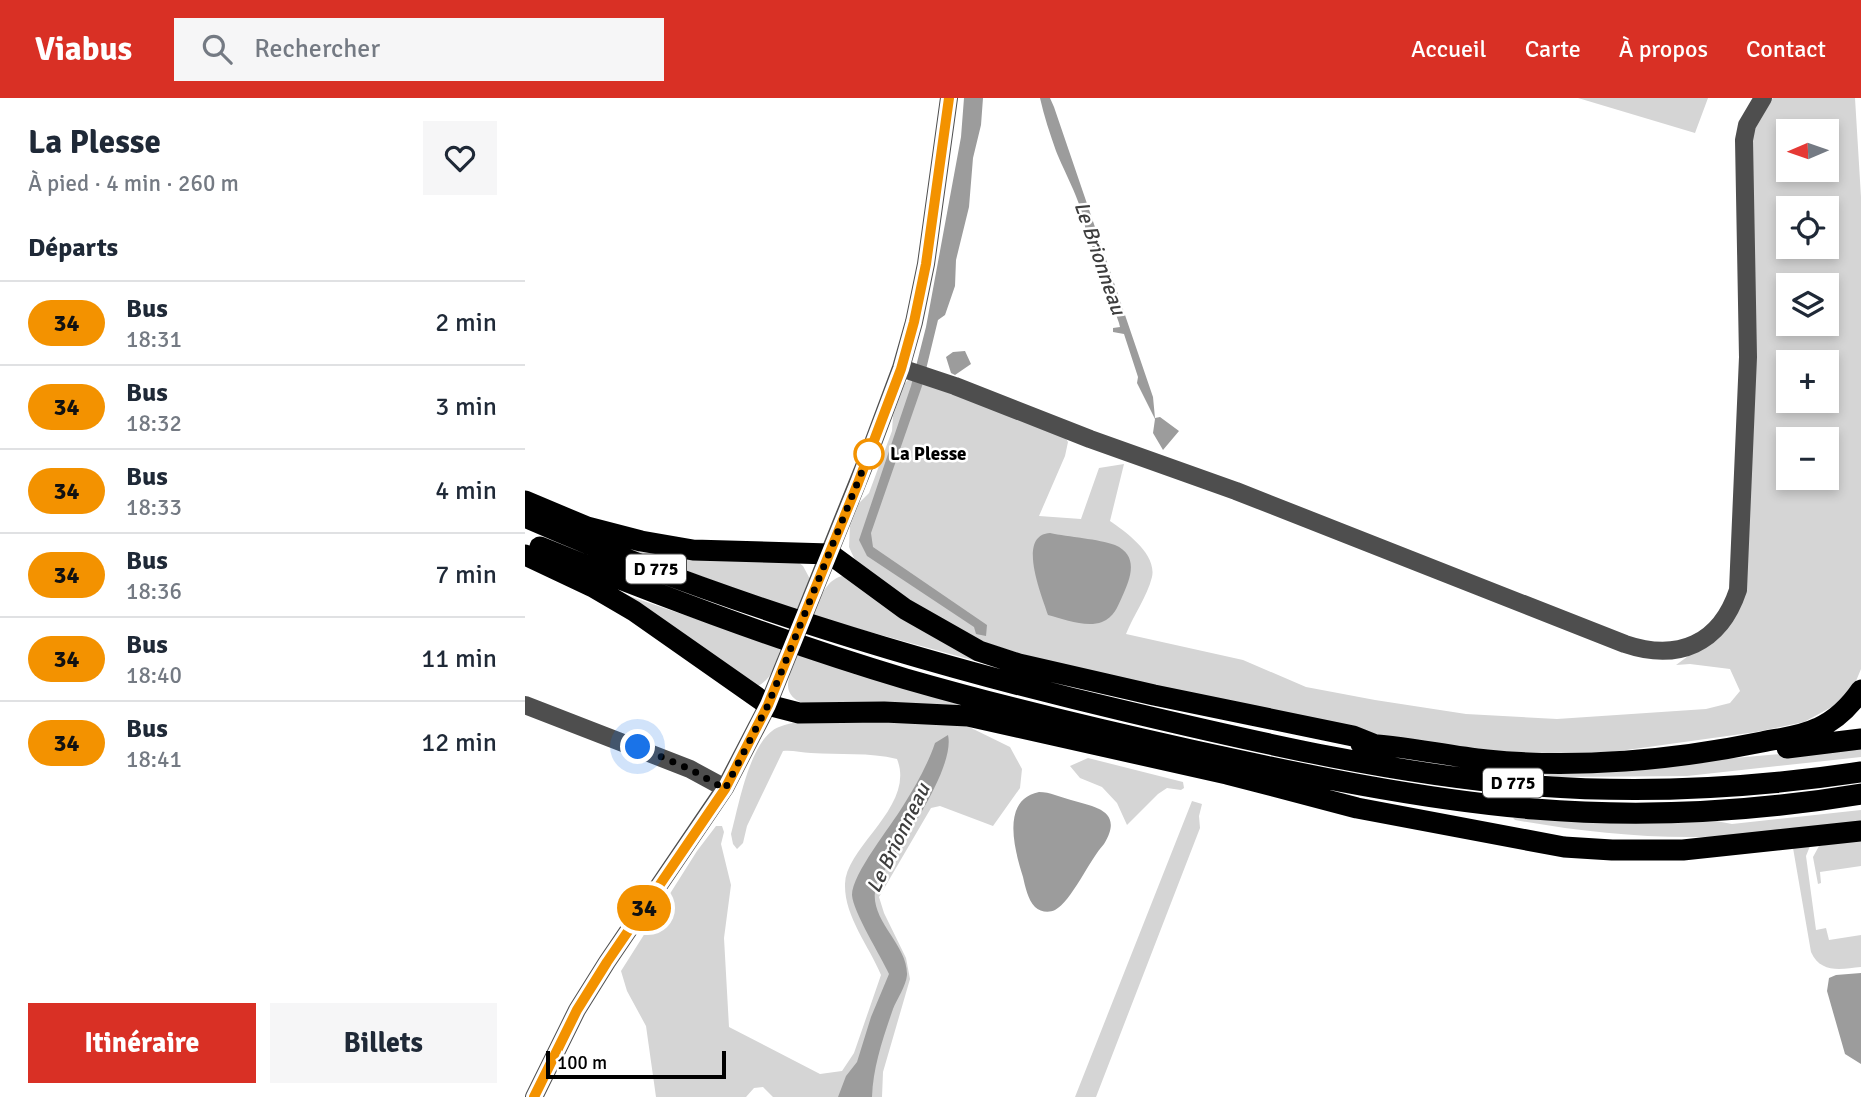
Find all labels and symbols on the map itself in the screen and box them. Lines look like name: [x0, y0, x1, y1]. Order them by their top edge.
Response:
north arrow: [1776, 119, 1839, 182]
water label: Le Brionneau: [1068, 198, 1132, 320]
marker: La Plesse: [854, 439, 884, 469]
place label: La Plesse: [890, 442, 967, 466]
road number: D 775: [626, 555, 686, 584]
your location: [620, 729, 655, 764]
road number: D 775: [1483, 768, 1543, 798]
water label: Le Brionneau: [860, 778, 936, 897]
line badge: 34: [613, 885, 675, 931]
scale bar: [546, 1048, 726, 1080]

